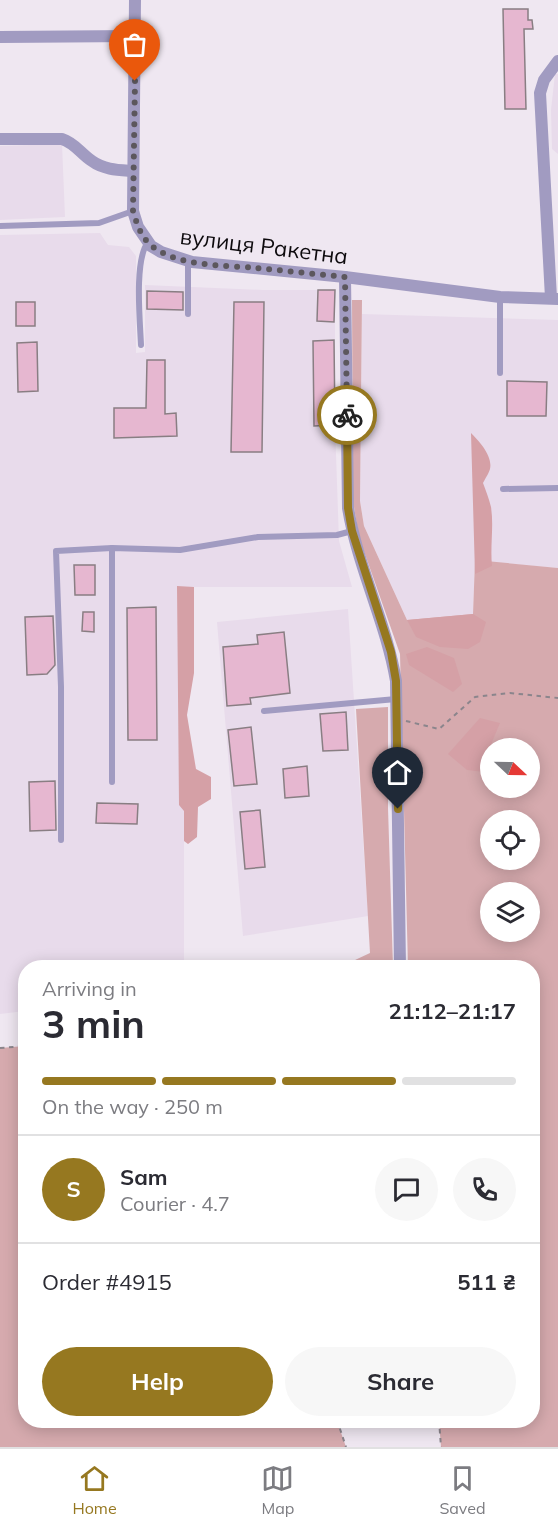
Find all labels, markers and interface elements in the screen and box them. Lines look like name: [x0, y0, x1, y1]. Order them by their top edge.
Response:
pin: [109, 19, 160, 81]
icon: bag: [118, 28, 151, 61]
street label: вулиця Ракетна: [178, 222, 350, 270]
courier: [317, 385, 377, 445]
icon: bike: [331, 399, 364, 432]
north arrow: [480, 738, 540, 798]
map controls: [480, 738, 540, 942]
pin: [372, 747, 423, 809]
icon: home: [381, 756, 414, 789]
button: locate: [480, 810, 540, 870]
button: layers: [480, 882, 540, 942]
text: Arriving in: [42, 976, 137, 1001]
text: 21:12–21:17: [388, 997, 516, 1025]
text: 3 min: [42, 999, 145, 1048]
text: On the way · 250 m: [42, 1094, 223, 1119]
button: chat: [375, 1158, 438, 1221]
button: phone: [453, 1158, 516, 1221]
text: Sam: [120, 1163, 168, 1191]
text: S: [66, 1175, 81, 1203]
text: Courier · 4.7: [120, 1191, 230, 1216]
text: Order #4915: [42, 1268, 172, 1296]
text: 511 ₴: [457, 1268, 516, 1296]
button: Help: [42, 1347, 273, 1416]
button: Share: [285, 1347, 516, 1416]
tab: Home: [72, 1462, 117, 1518]
tab: Map: [261, 1462, 294, 1518]
tab: Saved: [439, 1462, 486, 1518]

